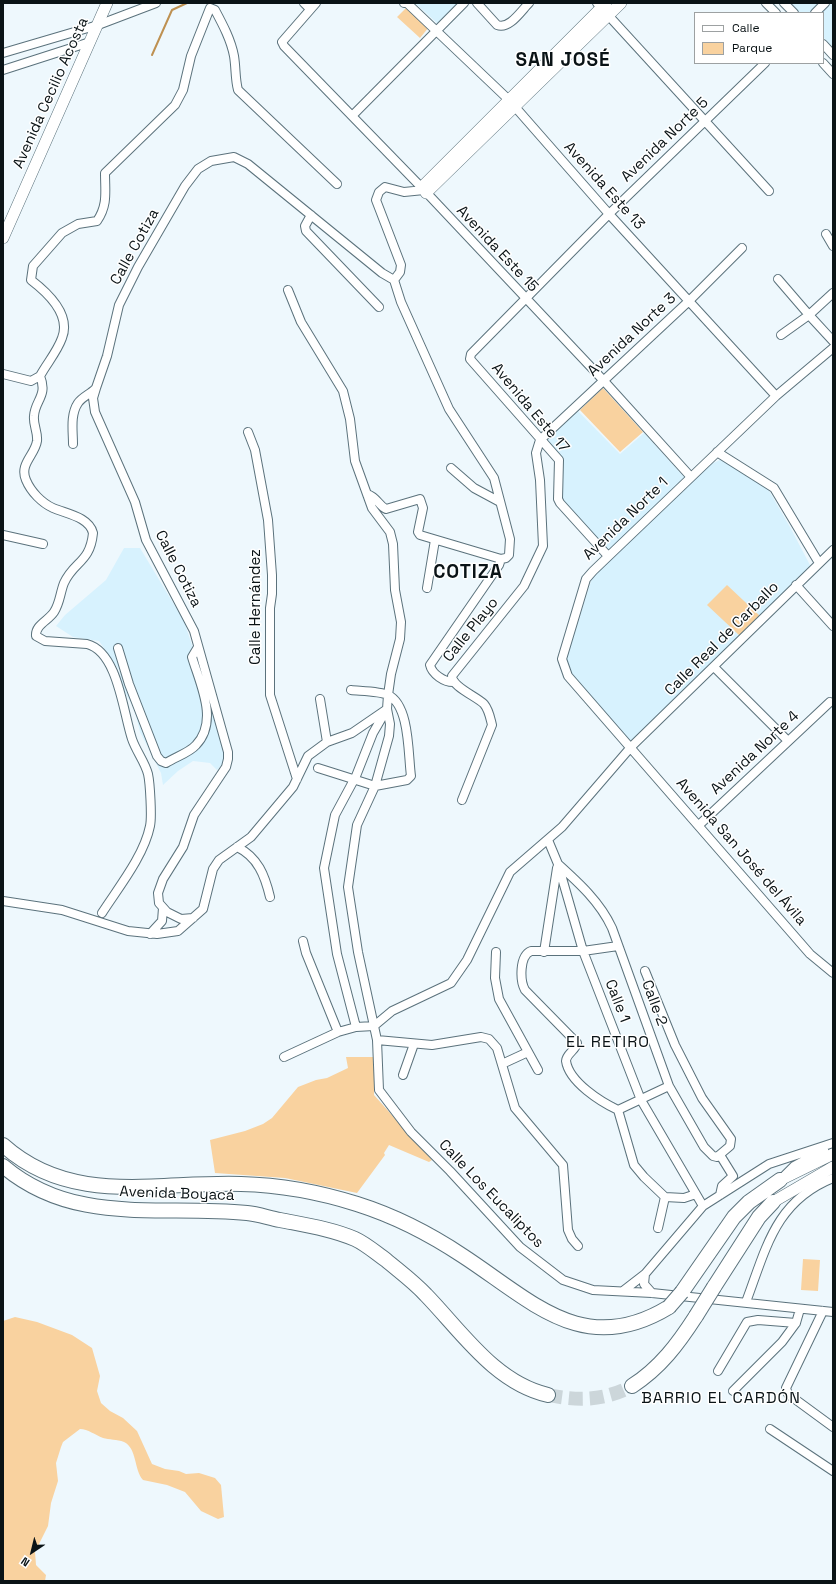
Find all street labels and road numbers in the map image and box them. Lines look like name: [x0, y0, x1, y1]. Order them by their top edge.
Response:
street label: Avenida Cecilio Acosta: [10, 15, 92, 171]
street label: Avenida Norte 5: [618, 94, 712, 186]
street label: Avenida Este 13: [560, 138, 648, 234]
street label: Avenida Este 15: [452, 202, 542, 296]
street label: Calle Cotiza: [107, 206, 163, 288]
street label: Avenida Norte 3: [584, 289, 680, 381]
street label: Avenida Este 17: [487, 360, 573, 456]
street label: Avenida Norte 1: [580, 474, 672, 564]
street label: Calle Cotiza: [151, 528, 205, 610]
street label: Calle Hernández: [247, 549, 265, 665]
street label: Calle Real de Carballo: [661, 578, 783, 700]
street label: Calle Playo: [439, 594, 503, 666]
street label: Avenida Norte 4: [707, 707, 803, 799]
street label: Avenida San José del Ávila: [672, 775, 810, 929]
street label: Calle 1: [601, 977, 633, 1025]
street label: Calle 2: [637, 978, 671, 1028]
street label: Calle Los Eucaliptos: [435, 1136, 547, 1252]
street label: Avenida Boyacá: [119, 1183, 235, 1205]

